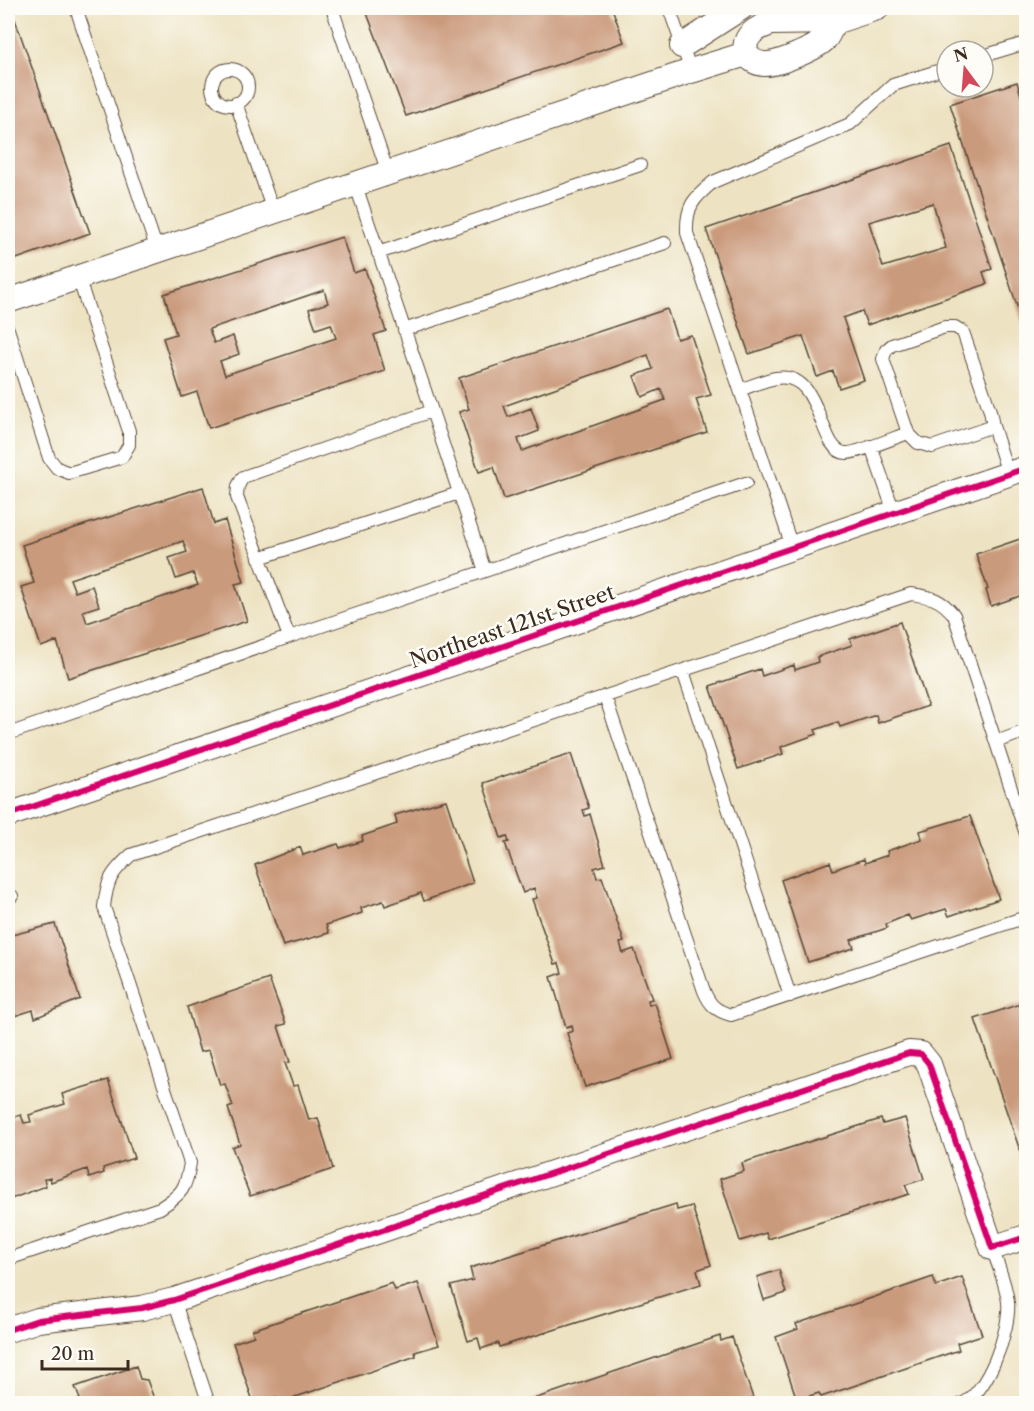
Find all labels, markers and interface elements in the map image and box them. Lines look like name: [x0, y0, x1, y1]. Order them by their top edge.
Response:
north arrow: [935, 39, 995, 99]
text: N: [951, 43, 970, 66]
street label: Northeast 121st Street: [406, 579, 618, 673]
scale bar: [42, 1333, 128, 1371]
text: 20 m: [51, 1343, 95, 1365]

